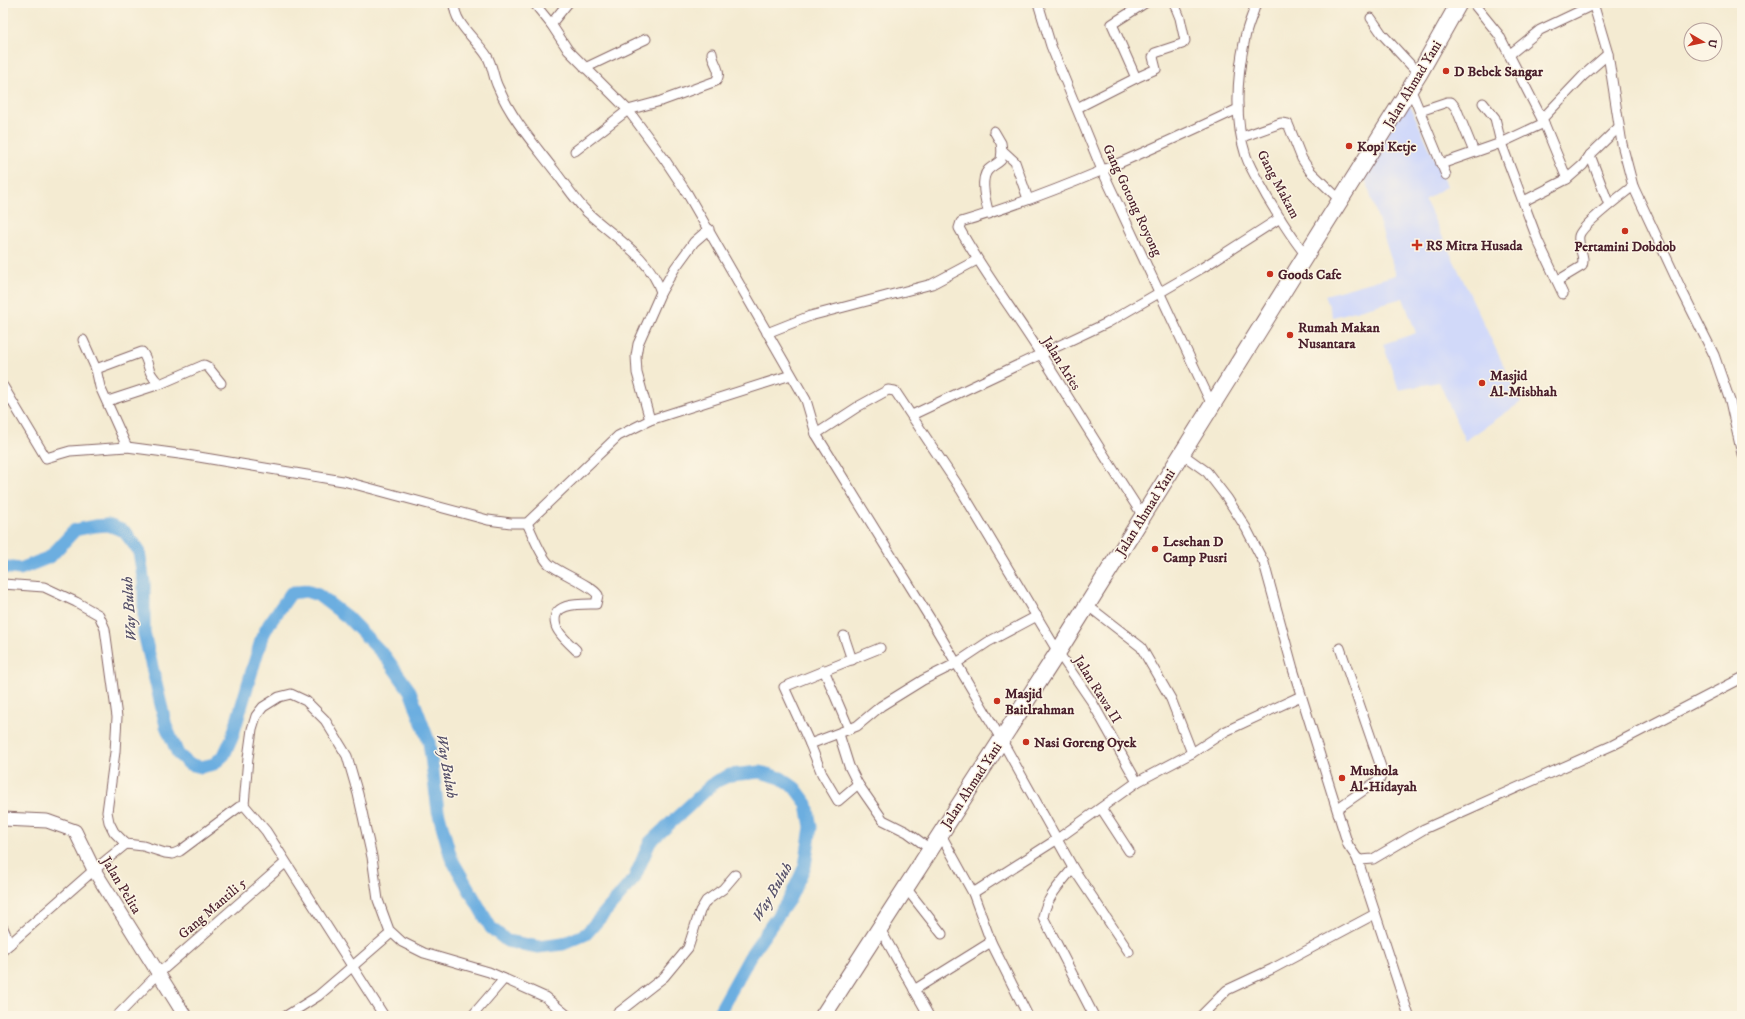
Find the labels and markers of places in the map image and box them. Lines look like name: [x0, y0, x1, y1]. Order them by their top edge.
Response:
place label: D Bebek Sangar: [1454, 63, 1544, 81]
marker: D Bebek Sangar: [1441, 66, 1451, 76]
place label: Kopi Ketje: [1357, 138, 1416, 156]
marker: Kopi Ketje: [1344, 141, 1354, 151]
marker: Pertamini Dobdob: [1620, 226, 1630, 236]
place label: RS Mitra Husada: [1426, 237, 1524, 255]
place label: Pertamini Dobdob: [1574, 238, 1676, 256]
marker: RS Mitra Husada: [1411, 239, 1423, 251]
place label: Goods Cafe: [1278, 266, 1342, 284]
marker: Goods Cafe: [1265, 269, 1275, 279]
place label: Rumah Makan Nusantara: [1298, 319, 1381, 353]
marker: Rumah Makan Nusantara: [1285, 330, 1295, 340]
place label: Masjid Al-Misbhah: [1489, 367, 1558, 401]
marker: Masjid Al-Misbhah: [1477, 378, 1487, 388]
place label: Lesehan D Camp Pusri: [1163, 533, 1228, 567]
marker: Lesehan D Camp Pusri: [1150, 544, 1160, 554]
place label: Masjid Baitlrahman: [1005, 685, 1075, 719]
marker: Masjid Baitlrahman: [992, 696, 1002, 706]
place label: Nasi Goreng Oyek: [1034, 734, 1137, 752]
marker: Nasi Goreng Oyek: [1021, 737, 1031, 747]
place label: Mushola Al-Hidayah: [1349, 762, 1418, 796]
marker: Mushola Al-Hidayah: [1337, 773, 1347, 783]

